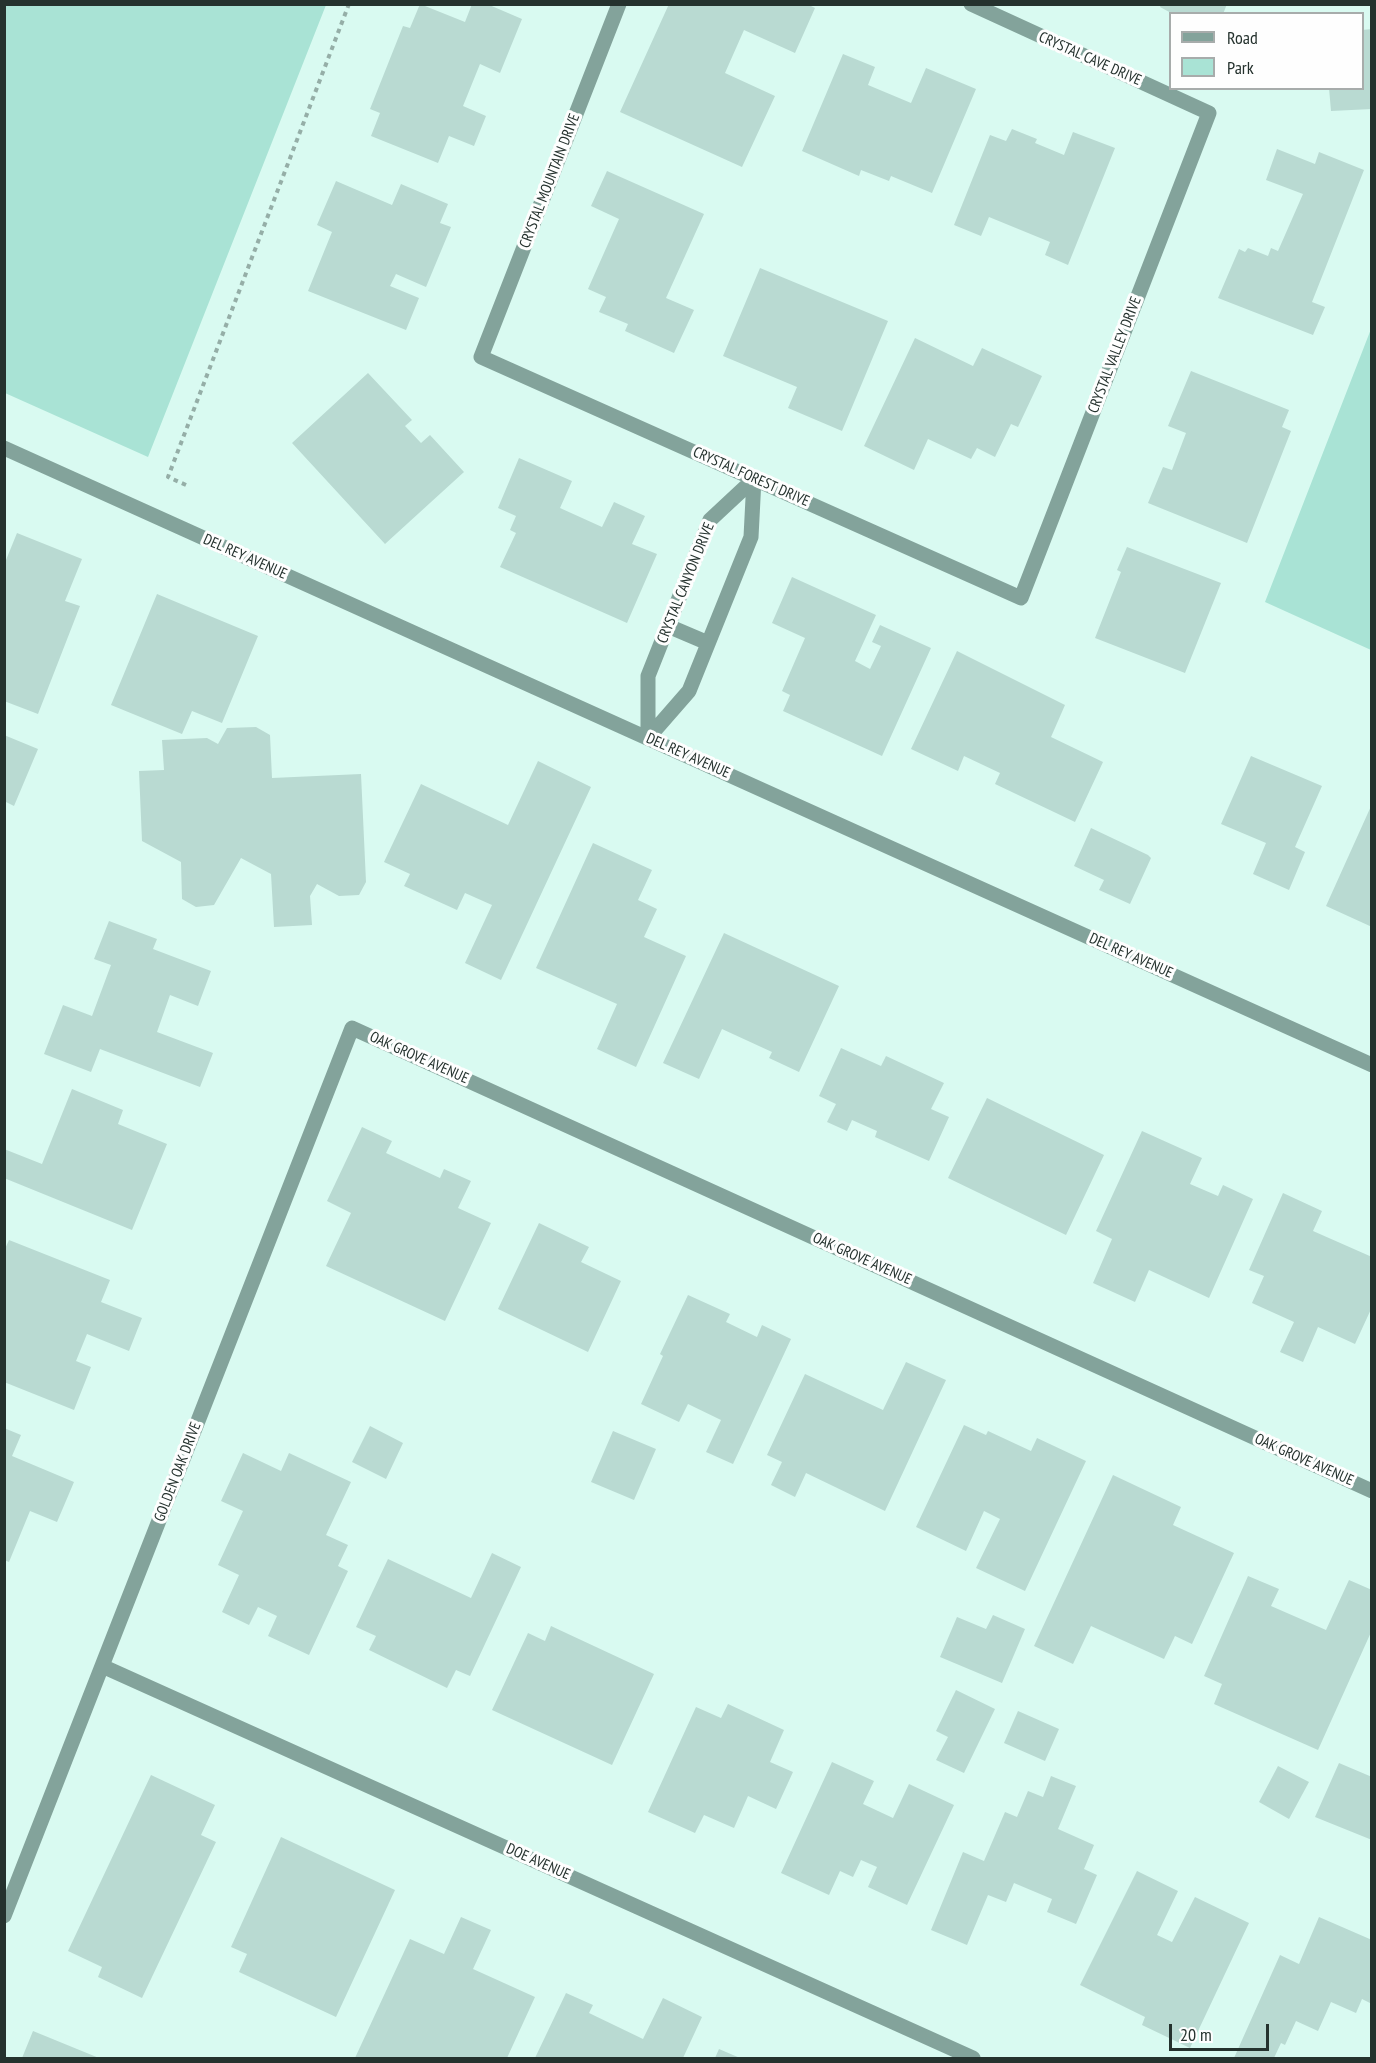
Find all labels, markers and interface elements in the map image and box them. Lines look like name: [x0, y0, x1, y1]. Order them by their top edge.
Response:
legend: [1169, 12, 1364, 90]
text: Road: [1227, 26, 1258, 49]
street label: CRYSTAL CAVE DRIVE: [1036, 28, 1144, 90]
text: Park: [1227, 56, 1254, 79]
street label: CRYSTAL MOUNTAIN DRIVE: [516, 111, 584, 251]
street label: CRYSTAL VALLEY DRIVE: [1085, 294, 1145, 416]
street label: CRYSTAL FOREST DRIVE: [690, 443, 812, 511]
street label: CRYSTAL CANYON DRIVE: [654, 520, 718, 646]
street label: DEL REY AVENUE: [200, 531, 290, 583]
street label: DEL REY AVENUE: [643, 730, 733, 782]
street label: DEL REY AVENUE: [1086, 930, 1176, 982]
street label: OAK GROVE AVENUE: [367, 1028, 471, 1088]
street label: OAK GROVE AVENUE: [810, 1229, 914, 1289]
street label: GOLDEN OAK DRIVE: [151, 1420, 205, 1524]
street label: OAK GROVE AVENUE: [1252, 1430, 1356, 1490]
street label: DOE AVENUE: [503, 1840, 573, 1884]
scale bar: [1172, 2012, 1272, 2050]
text: 20 m: [1180, 2023, 1212, 2046]

